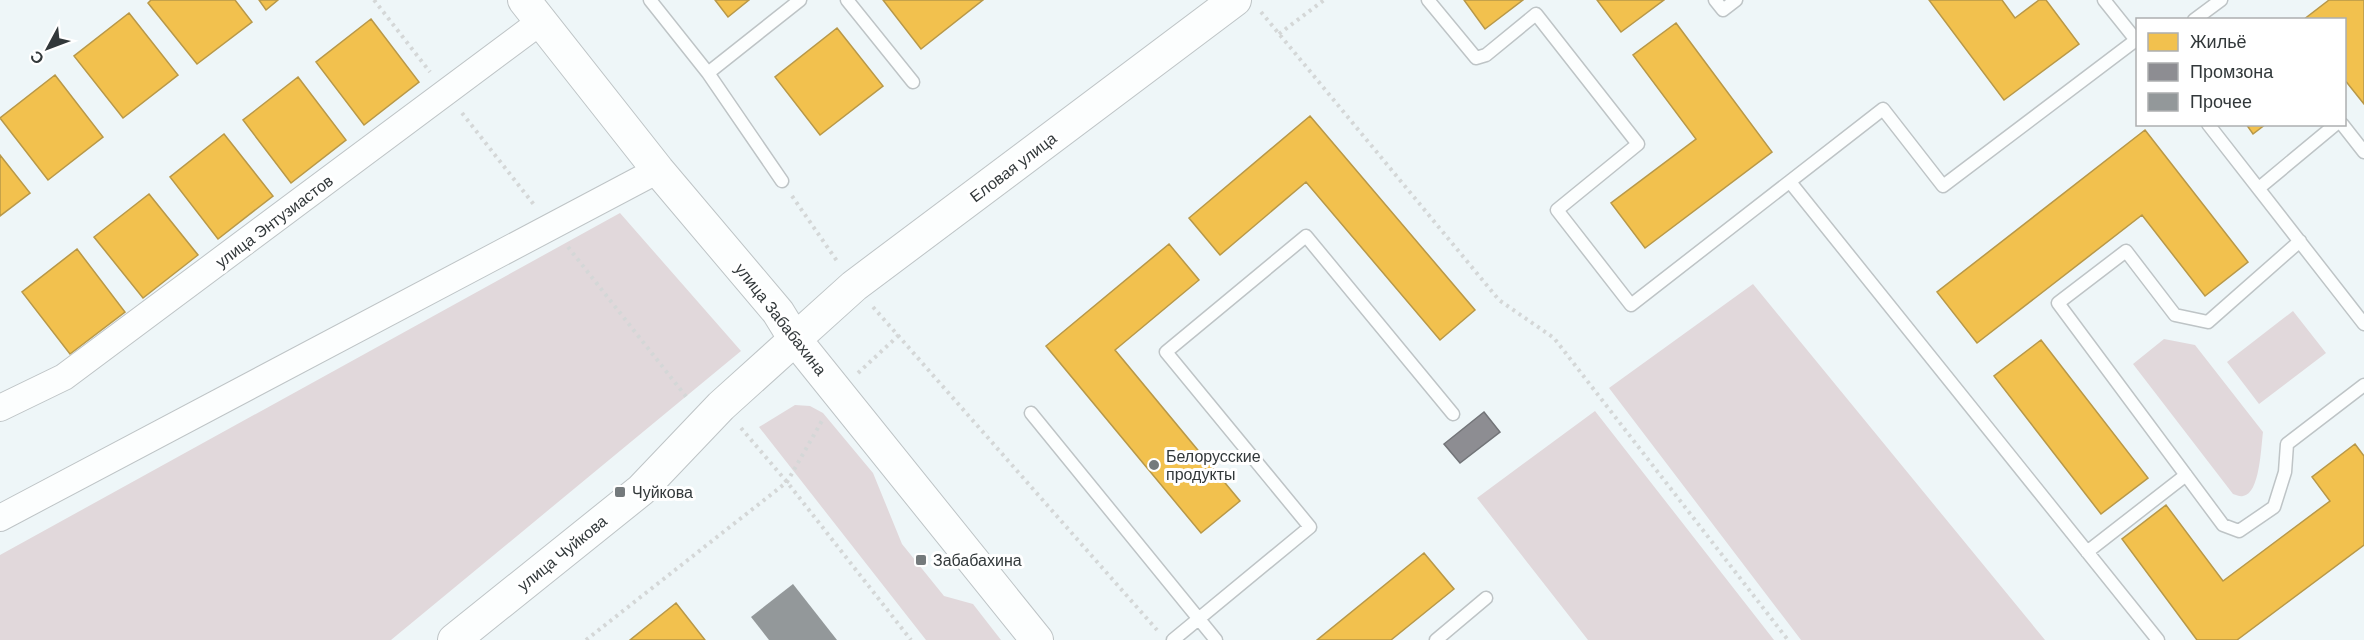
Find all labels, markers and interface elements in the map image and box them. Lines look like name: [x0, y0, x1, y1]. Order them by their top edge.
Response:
north arrow: [18, 18, 78, 78]
legend: [2136, 18, 2346, 126]
text: Жильё: [2190, 32, 2247, 52]
text: С: [27, 47, 47, 67]
text: Промзона: [2190, 62, 2274, 82]
text: Прочее: [2190, 92, 2252, 112]
street label: Еловая улица: [967, 129, 1060, 205]
street label: улица Энтузиастов: [212, 172, 336, 271]
street label: улица Забабахина: [732, 260, 830, 379]
place label: Белорусские продукты: [1166, 448, 1261, 483]
marker: Белорусские продукты: [1147, 458, 1161, 472]
place label: Чуйкова: [632, 484, 693, 501]
marker: Чуйкова: [613, 485, 627, 499]
street label: улица Чуйкова: [514, 512, 610, 594]
place label: Забабахина: [933, 552, 1022, 569]
marker: Забабахина: [914, 553, 928, 567]

